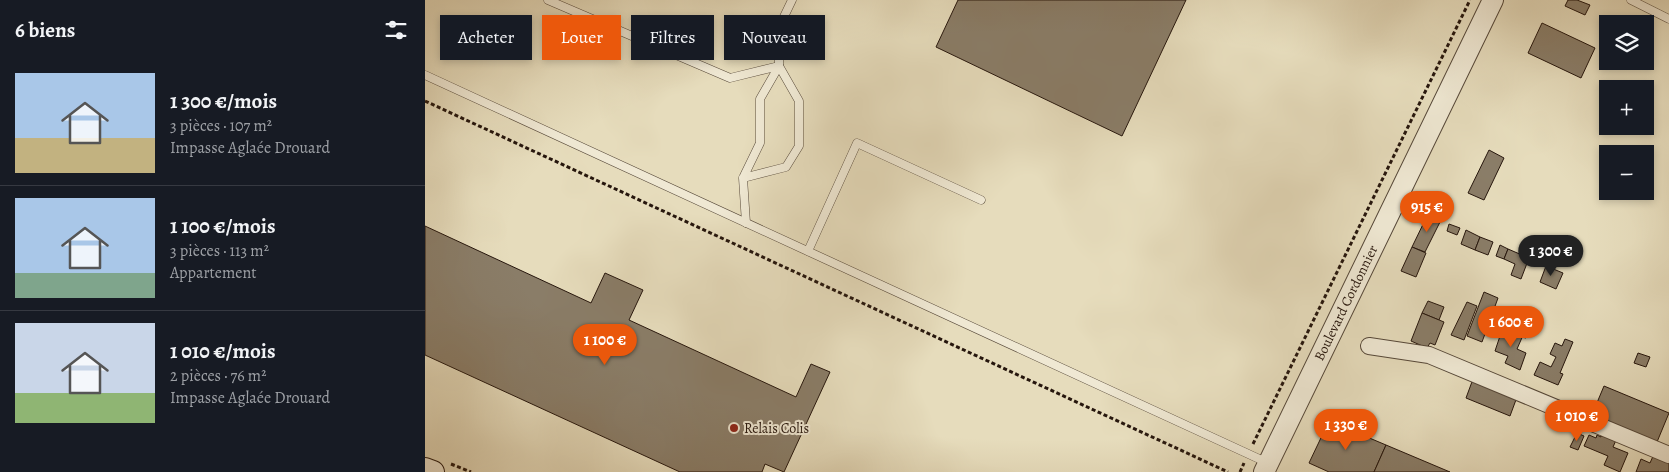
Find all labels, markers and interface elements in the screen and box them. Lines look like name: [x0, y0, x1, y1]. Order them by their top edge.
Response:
chip: Acheter: [440, 15, 532, 60]
chip: Louer: [542, 15, 621, 60]
chip: Filtres: [631, 15, 714, 60]
chip: Nouveau: [724, 15, 825, 60]
map controls: [1599, 15, 1654, 200]
button: layers: [1599, 15, 1654, 70]
text: 6 biens: [15, 16, 75, 44]
icon: filters: [382, 16, 410, 44]
button: +: [1599, 80, 1654, 135]
text: 1 300 €/mois: [170, 87, 277, 115]
icon: home: [55, 93, 115, 153]
text: 3 pièces · 107 m²: [170, 115, 272, 137]
text: Impasse Aglaée Drouard: [170, 137, 330, 159]
button: −: [1599, 145, 1654, 200]
pin: 915 €: [1392, 190, 1462, 233]
text: 915 €: [1411, 196, 1443, 218]
text: 1 100 €/mois: [170, 212, 276, 240]
icon: home: [55, 218, 115, 278]
pin: 1 300 €: [1505, 234, 1597, 277]
text: 3 pièces · 113 m²: [170, 240, 269, 262]
text: 1 300 €: [1529, 240, 1573, 262]
street label: Boulevard Cordonnier: [1310, 241, 1383, 364]
text: Appartement: [170, 262, 256, 284]
pin: 1 600 €: [1465, 306, 1557, 348]
text: 1 600 €: [1489, 311, 1533, 333]
pin: 1 100 €: [559, 324, 651, 366]
text: 1 100 €: [584, 329, 626, 351]
text: 1 010 €/mois: [170, 337, 276, 365]
icon: home: [55, 343, 115, 403]
text: 2 pièces · 76 m²: [170, 365, 266, 387]
text: Impasse Aglaée Drouard: [170, 387, 330, 409]
pin: 1 010 €: [1531, 400, 1623, 442]
text: 1 010 €: [1556, 405, 1598, 427]
pin: 1 330 €: [1300, 408, 1392, 451]
text: 1 330 €: [1325, 414, 1367, 436]
place label: Relais Colis: [744, 419, 809, 438]
marker: Relais Colis: [728, 422, 740, 434]

